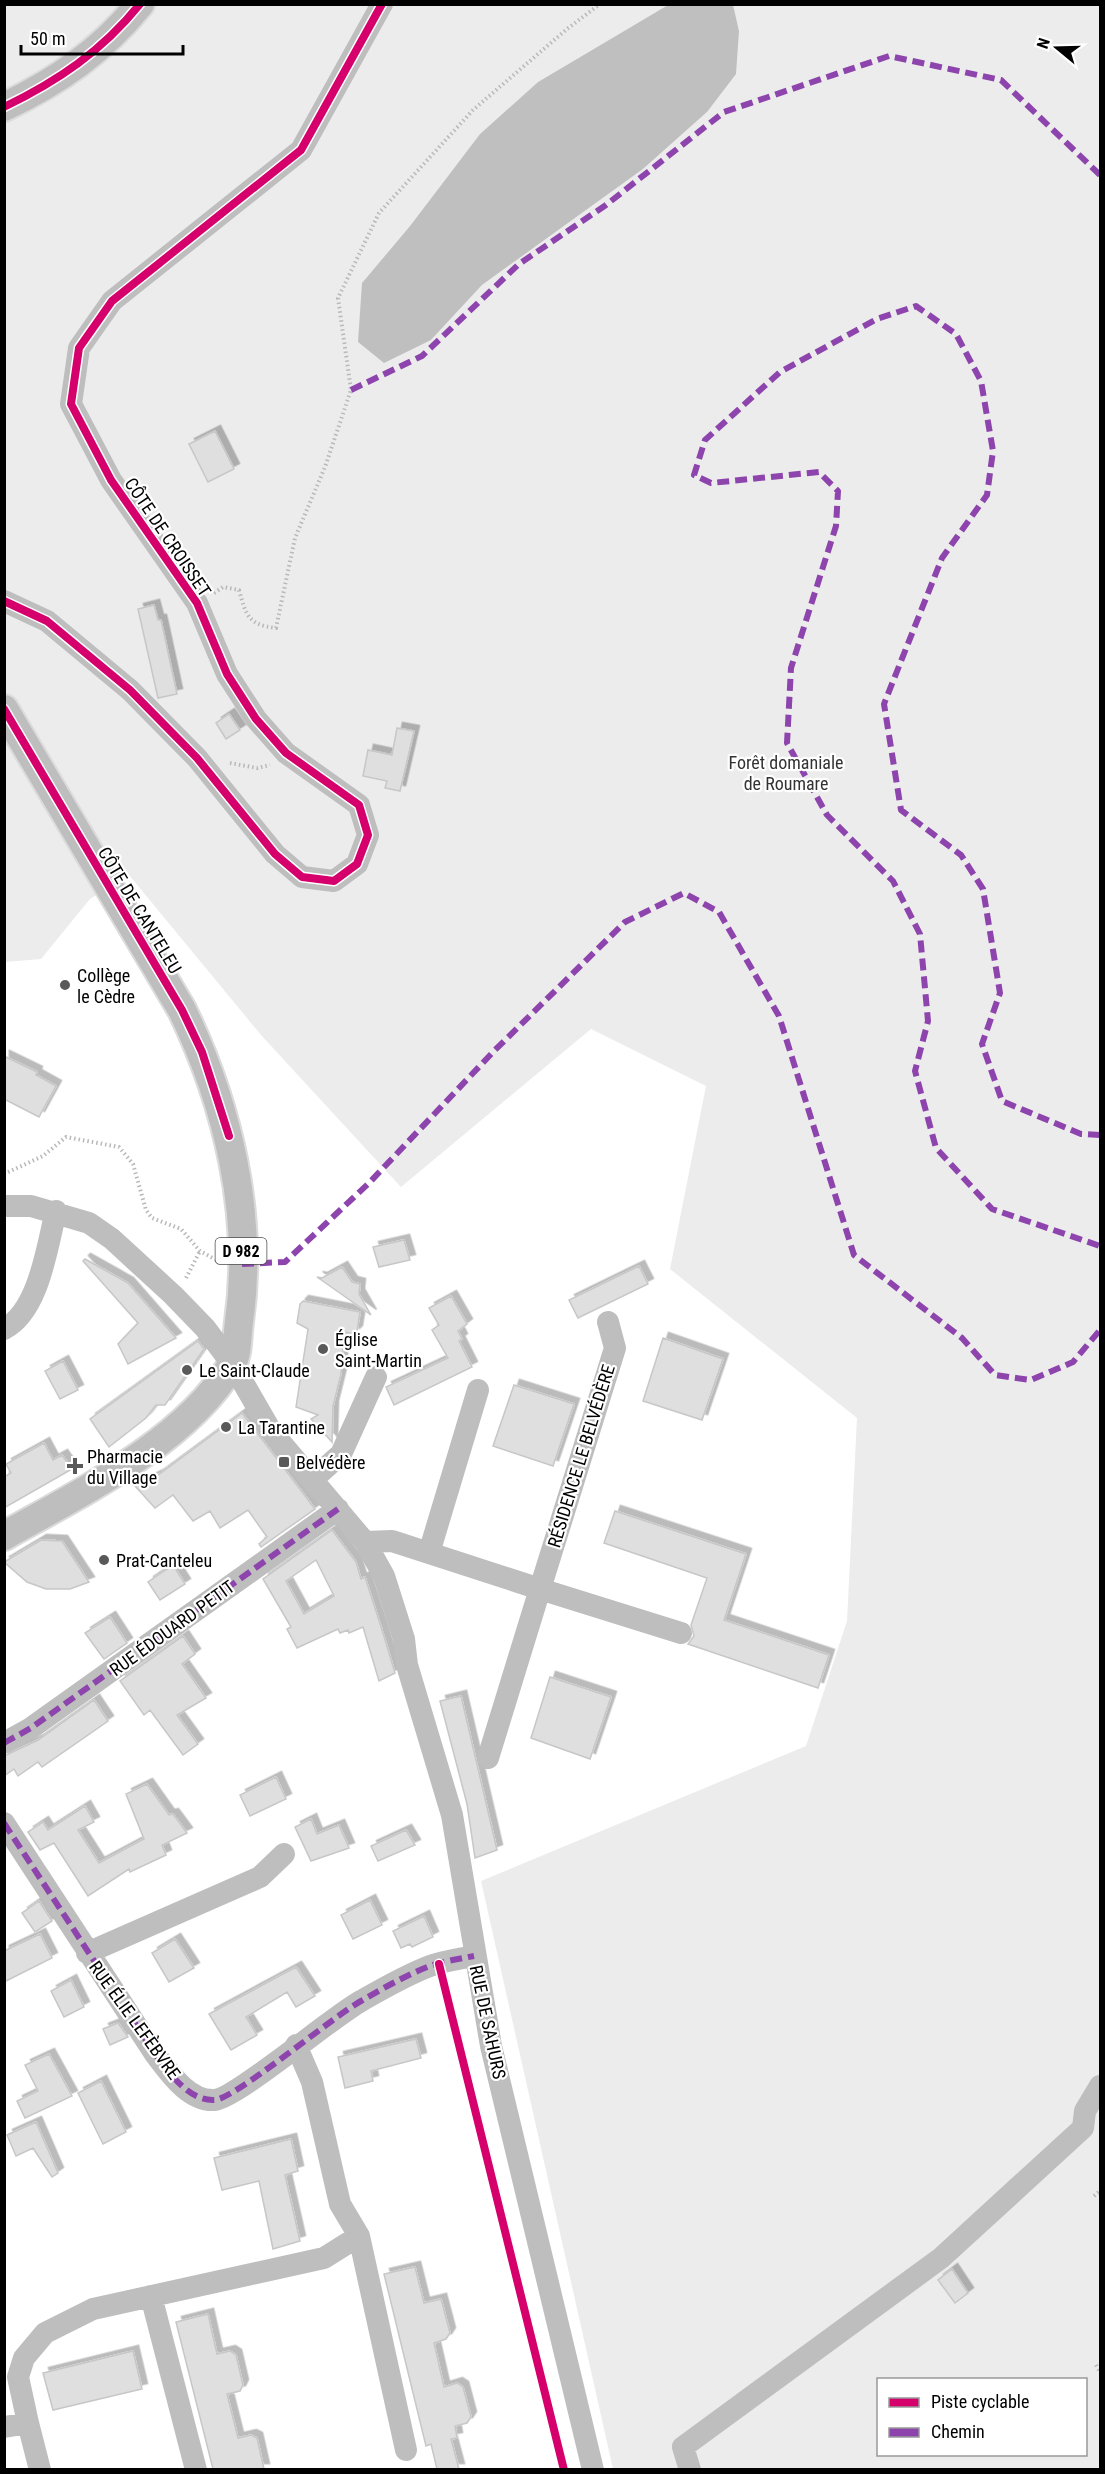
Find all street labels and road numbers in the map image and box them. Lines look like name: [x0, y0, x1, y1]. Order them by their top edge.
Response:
street label: CÔTE DE CROISSET: [120, 474, 216, 600]
street label: CÔTE DE CANTELEU: [94, 843, 186, 977]
road number: D 982: [216, 1238, 266, 1264]
street label: RÉSIDENCE LE BELVÉDÈRE: [543, 1362, 619, 1550]
street label: RUE ÉDOUARD PETIT: [106, 1576, 238, 1680]
street label: RUE ÉLIE LEFÈBVRE: [85, 1957, 185, 2083]
street label: RUE DE SAHURS: [466, 1963, 510, 2081]

